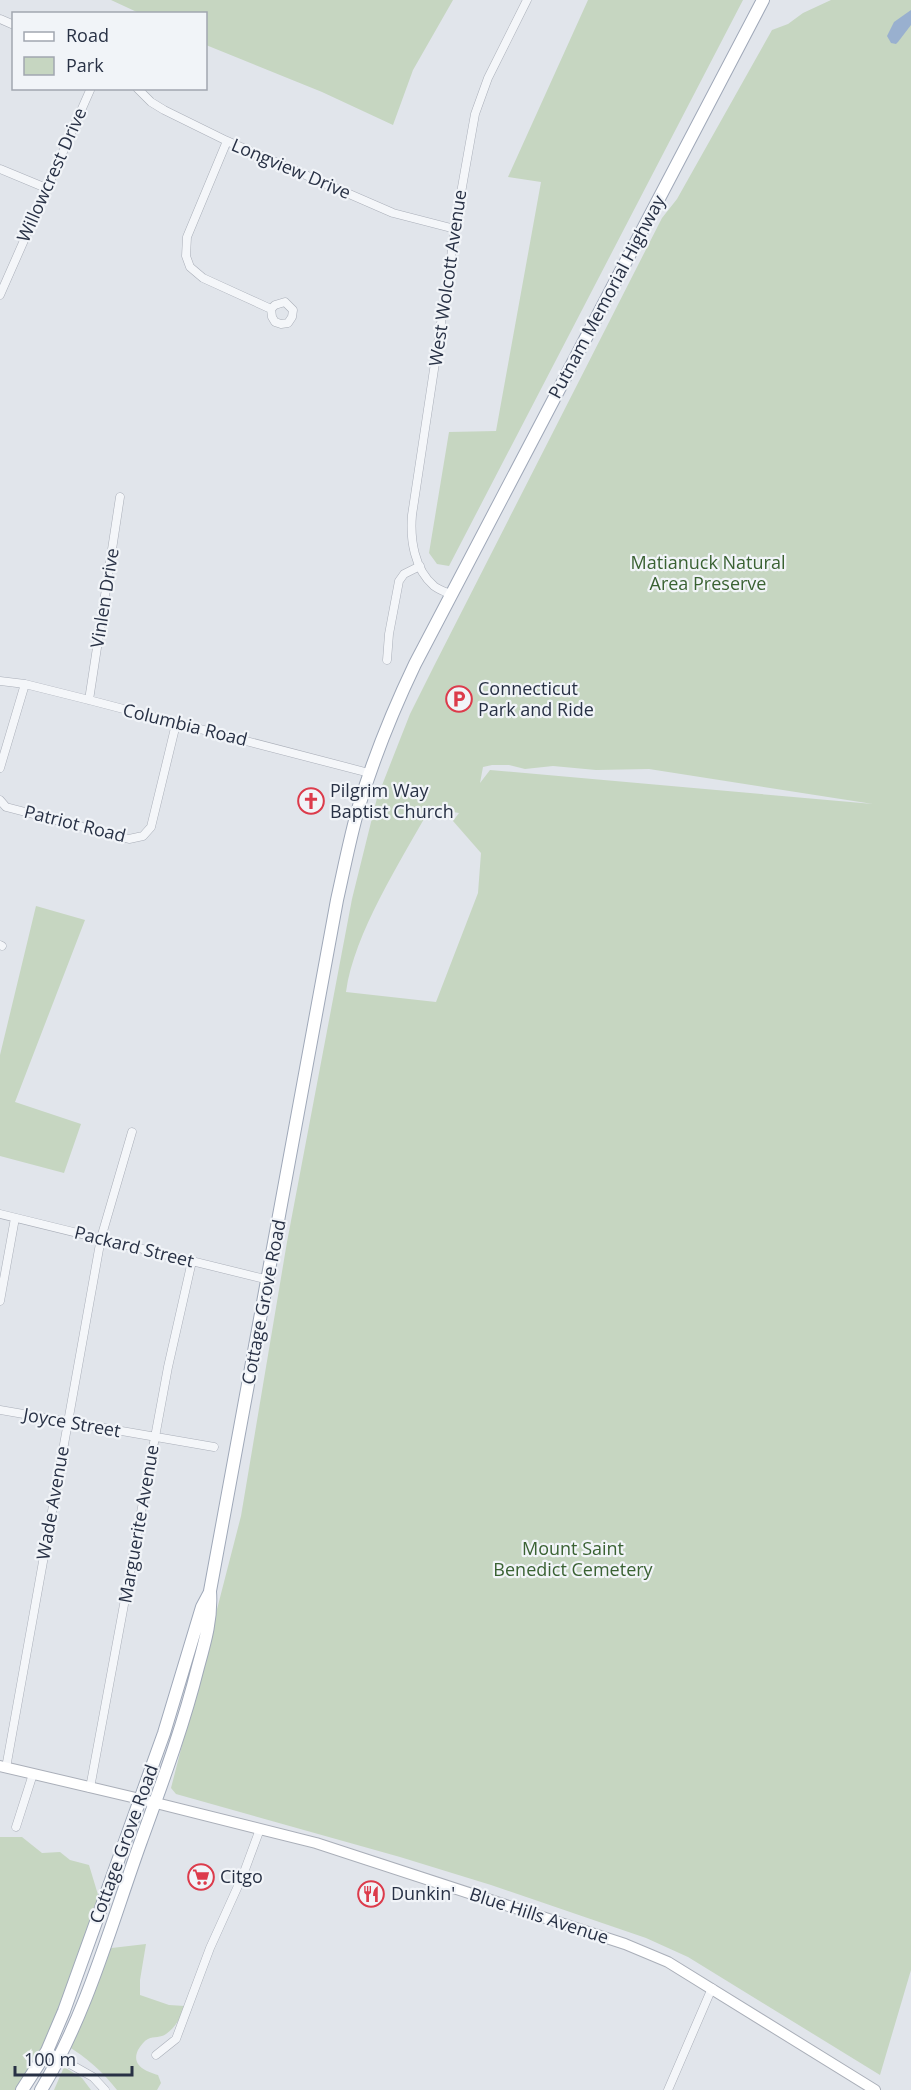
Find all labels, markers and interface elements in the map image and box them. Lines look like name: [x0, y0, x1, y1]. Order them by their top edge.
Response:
legend: [12, 12, 207, 90]
text: Road: [66, 23, 109, 47]
text: Park: [66, 53, 104, 77]
street label: Willowcrest Drive: [11, 104, 92, 246]
street label: Longview Drive: [228, 132, 355, 204]
street label: West Wolcott Avenue: [423, 188, 471, 368]
street label: Putnam Memorial Highway: [542, 190, 670, 402]
street label: Vinlen Drive: [84, 546, 124, 649]
park label: Matianuck Natural Area Preserve: [631, 550, 785, 595]
place label: Connecticut Park and Ride: [478, 676, 594, 721]
parking icon: Connecticut Park and Ride: [444, 684, 474, 714]
street label: Columbia Road: [120, 697, 250, 751]
place label: Pilgrim Way Baptist Church: [330, 778, 454, 823]
church icon: Pilgrim Way Baptist Church: [296, 786, 326, 816]
street label: Patriot Road: [22, 799, 129, 847]
street label: Cottage Grove Road: [235, 1217, 291, 1386]
street label: Packard Street: [72, 1220, 196, 1272]
street label: Joyce Street: [20, 1401, 123, 1442]
street label: Marguerite Avenue: [112, 1443, 164, 1605]
street label: Wade Avenue: [30, 1444, 74, 1562]
park label: Mount Saint Benedict Cemetery: [493, 1536, 654, 1581]
street label: Cottage Grove Road: [83, 1761, 163, 1926]
supermarket icon: Citgo: [186, 1862, 216, 1892]
place label: Citgo: [220, 1864, 263, 1888]
restaurant icon: Dunkin': [356, 1879, 386, 1909]
place label: Dunkin': [391, 1881, 455, 1905]
street label: Blue Hills Avenue: [467, 1881, 612, 1949]
scale bar: [15, 2039, 132, 2077]
text: 100 m: [24, 2047, 76, 2071]

